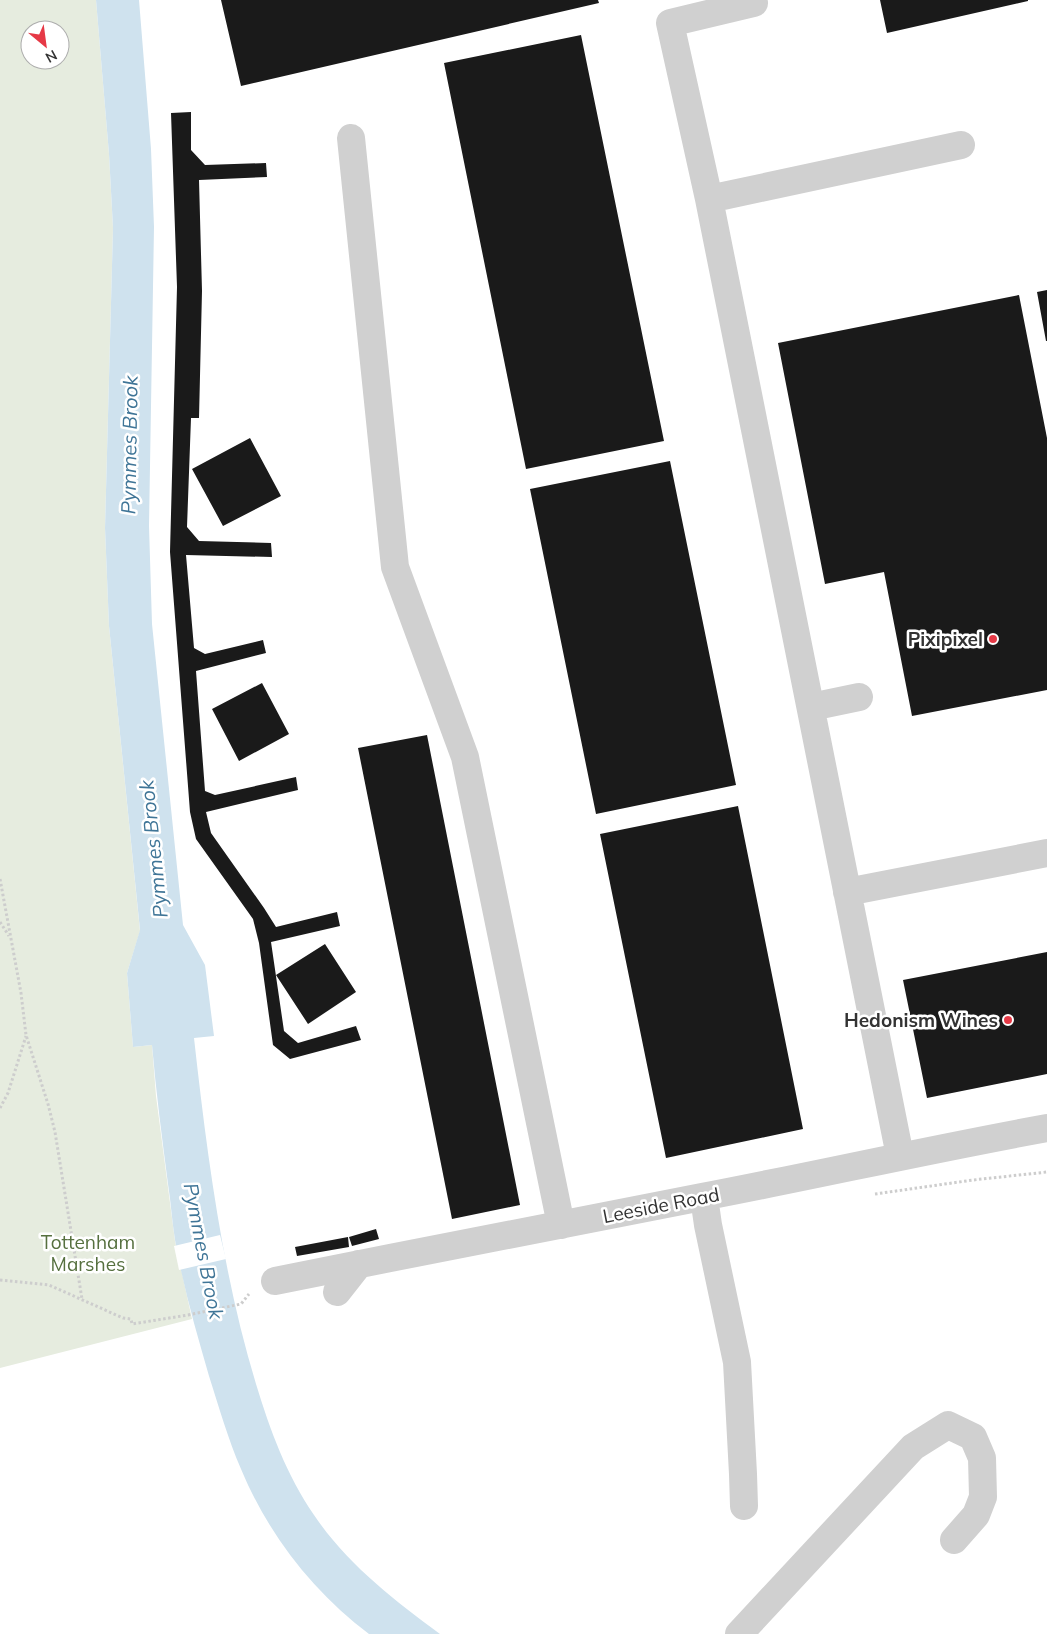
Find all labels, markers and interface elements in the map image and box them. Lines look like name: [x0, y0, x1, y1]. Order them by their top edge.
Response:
north arrow: [20, 20, 70, 70]
text: N: [42, 46, 60, 67]
water label: Pymmes Brook: [115, 375, 143, 515]
place label: Pixipixel: [908, 627, 983, 651]
marker: Pixipixel: [987, 633, 999, 645]
water label: Pymmes Brook: [133, 778, 173, 919]
place label: Hedonism Wines: [844, 1008, 998, 1032]
marker: Hedonism Wines: [1002, 1014, 1014, 1026]
water label: Pymmes Brook: [179, 1181, 230, 1322]
street label: Leeside Road: [601, 1182, 721, 1228]
park label: Tottenham Marshes: [41, 1230, 135, 1276]

